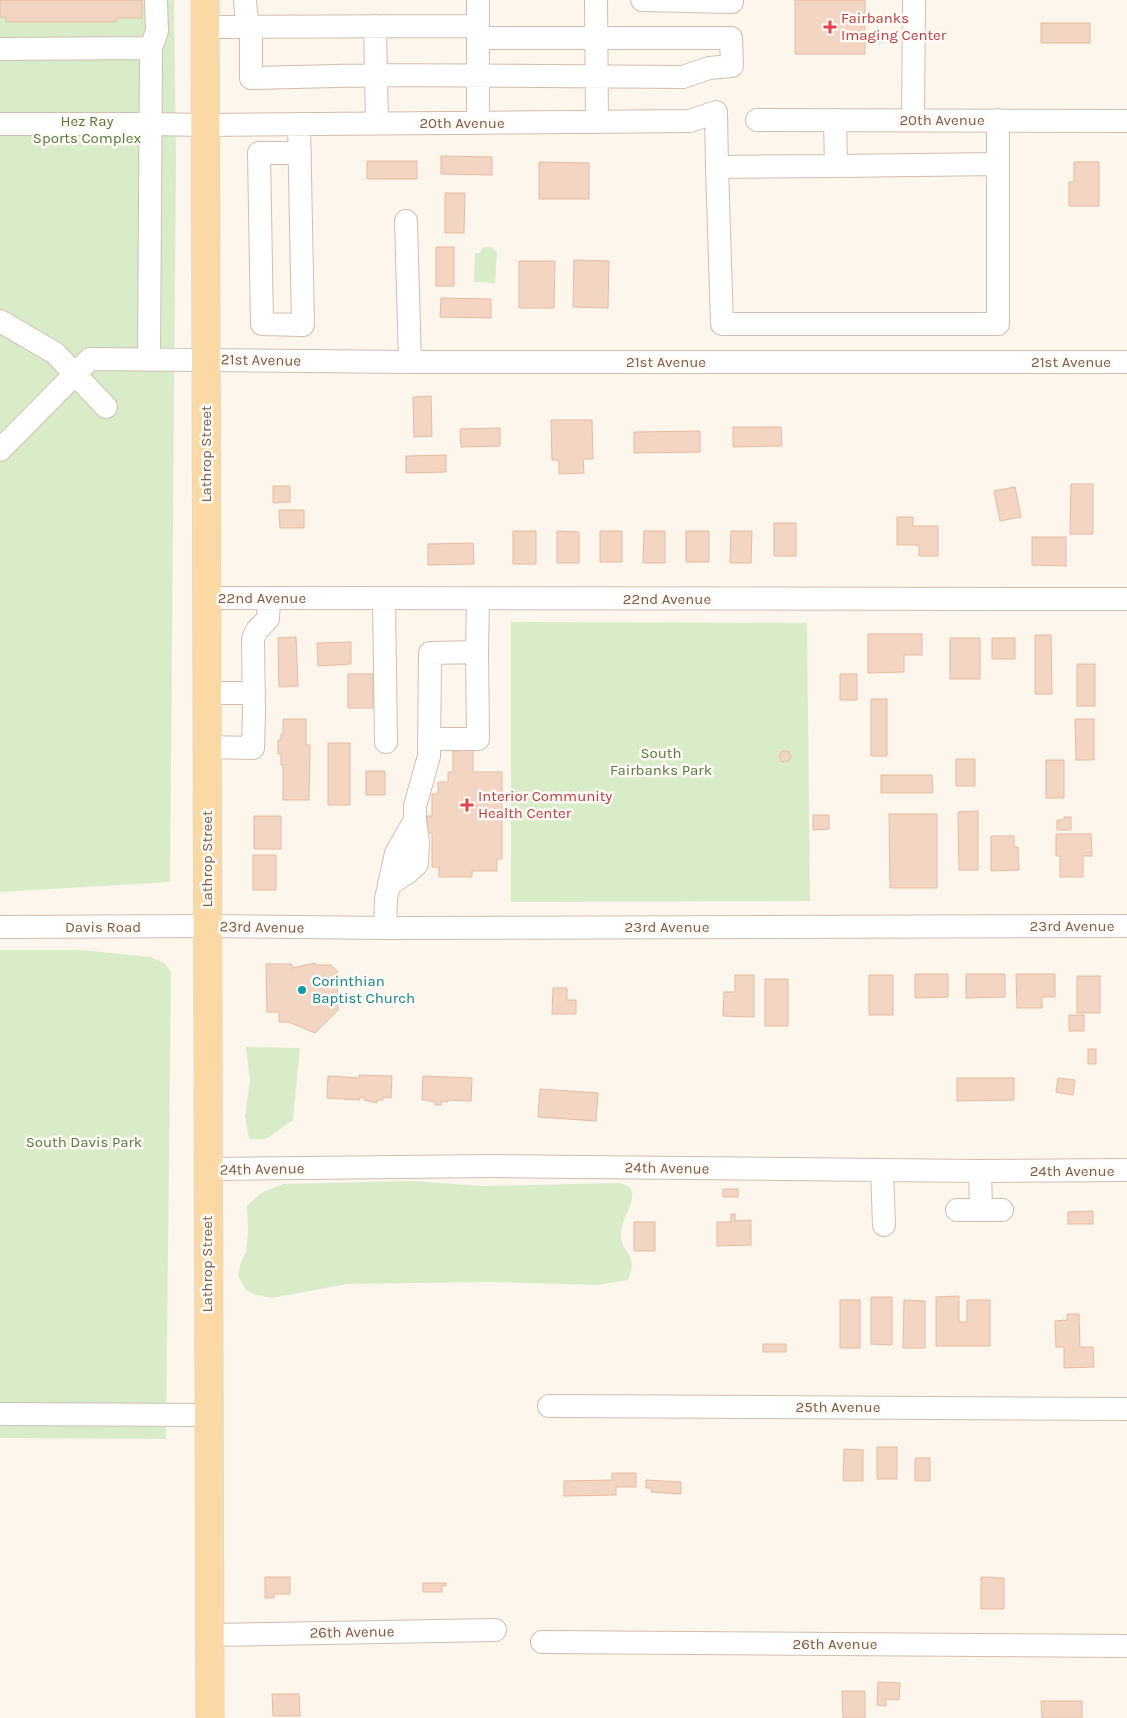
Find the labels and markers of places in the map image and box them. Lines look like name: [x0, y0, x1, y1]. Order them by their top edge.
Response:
place label: Fairbanks Imaging Center: [841, 9, 947, 44]
marker: Fairbanks Imaging Center: [823, 20, 837, 34]
place label: Interior Community Health Center: [478, 787, 612, 822]
marker: Interior Community Health Center: [460, 798, 474, 812]
place label: Corinthian Baptist Church: [312, 972, 415, 1007]
marker: Corinthian Baptist Church: [296, 984, 308, 996]

